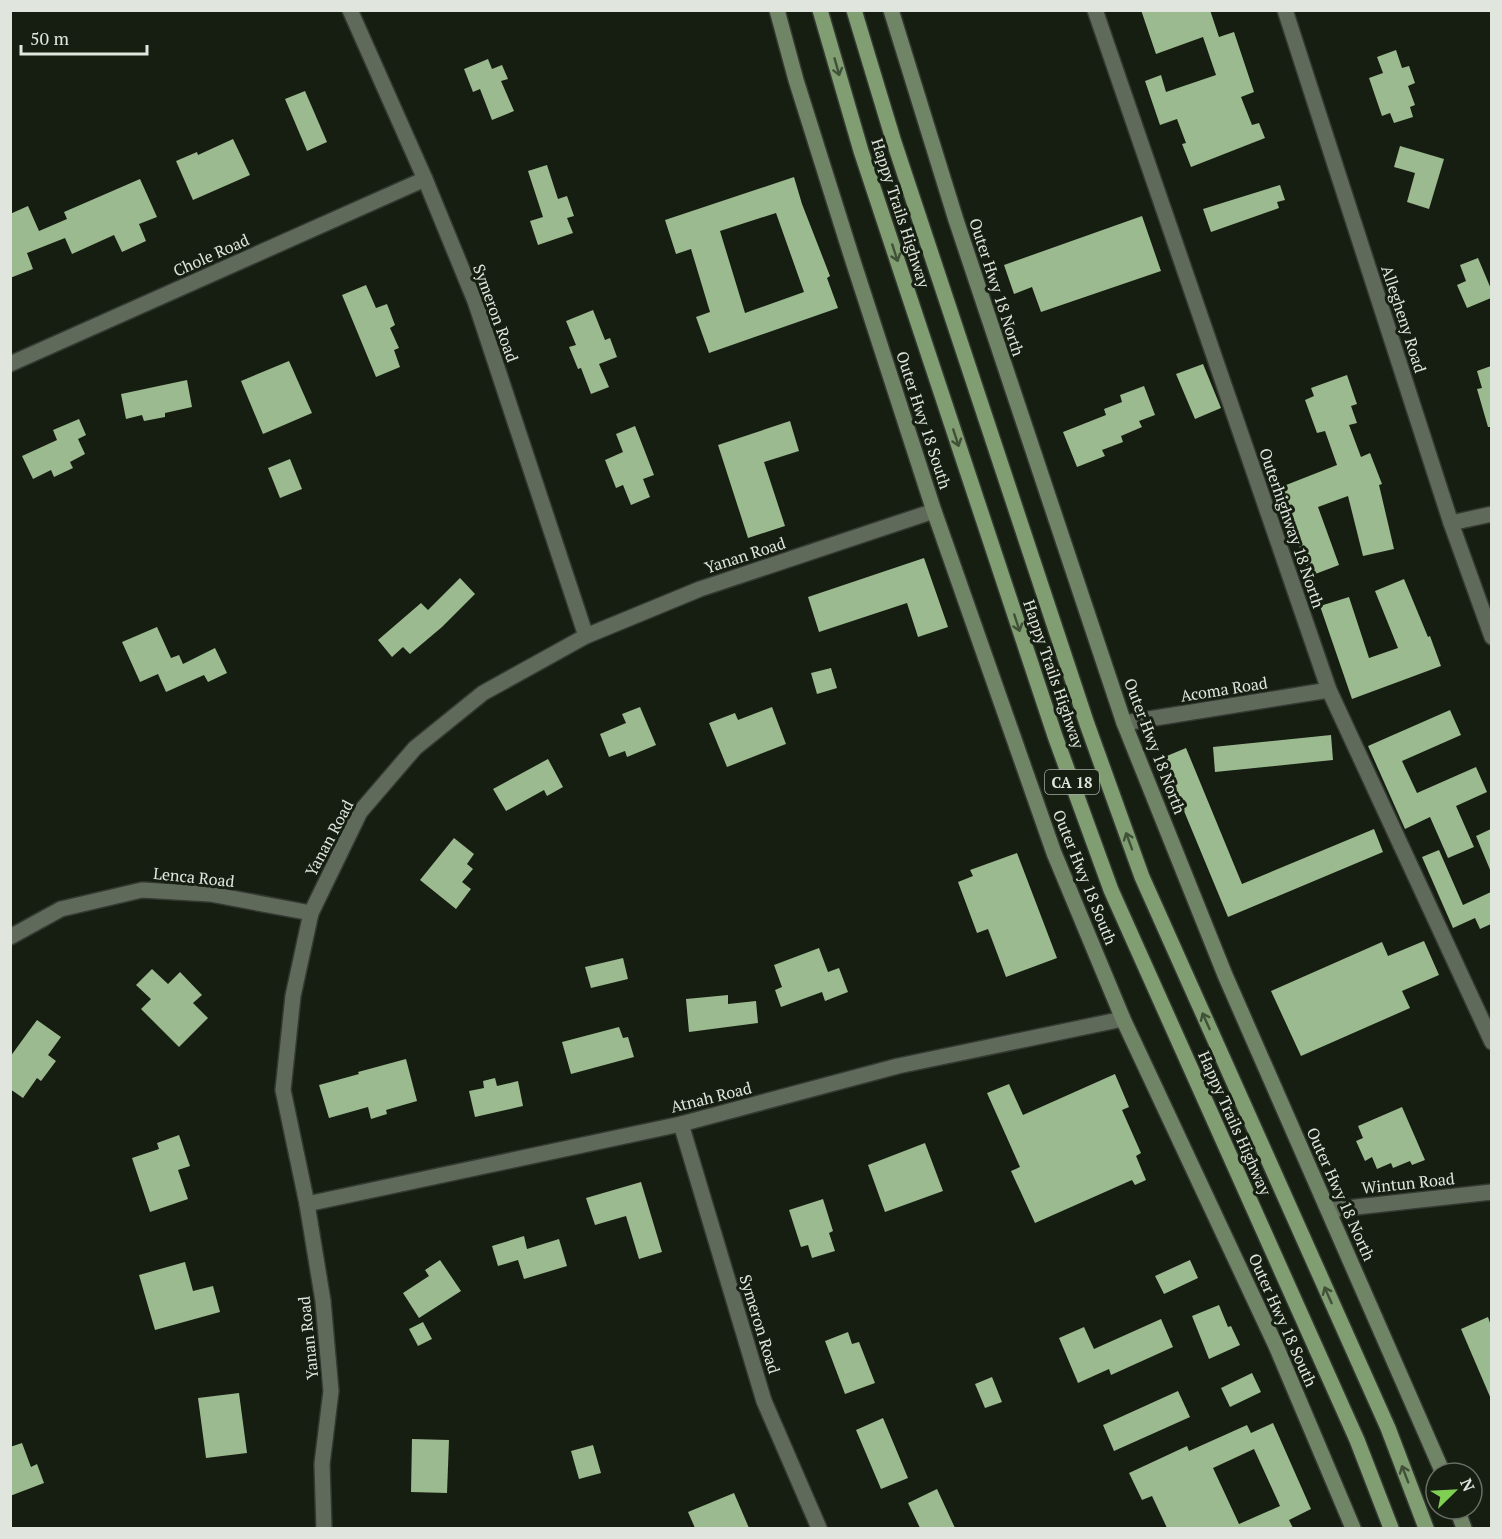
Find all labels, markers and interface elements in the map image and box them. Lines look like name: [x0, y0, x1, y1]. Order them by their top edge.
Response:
scale bar: [21, 18, 147, 56]
text: 50 m: [30, 26, 70, 50]
one-way arrow: [832, 57, 843, 76]
street label: Happy Trails Highway: [866, 136, 936, 291]
street label: Outer Hwy 18 North: [964, 215, 1030, 359]
street label: Chole Road: [170, 228, 253, 282]
one-way arrow: [890, 243, 901, 262]
street label: Symeron Road: [468, 261, 524, 365]
street label: Allegheny Road: [1376, 263, 1432, 376]
street label: Outer Hwy 18 South: [891, 348, 957, 492]
one-way arrow: [951, 428, 962, 447]
street label: Outerhighway 18 North: [1254, 445, 1330, 612]
street label: Yanan Road: [702, 532, 788, 578]
street label: Happy Trails Highway: [1018, 597, 1090, 752]
one-way arrow: [1013, 613, 1024, 632]
street label: Acoma Road: [1179, 671, 1269, 707]
street label: Outer Hwy 18 North: [1119, 675, 1191, 818]
road number: CA 18: [1045, 770, 1099, 794]
street label: Yanan Road: [300, 796, 358, 880]
street label: Outer Hwy 18 South: [1048, 806, 1122, 948]
one-way arrow: [1123, 832, 1134, 851]
street label: Lenca Road: [152, 862, 236, 892]
one-way arrow: [1200, 1012, 1211, 1030]
street label: Happy Trails Highway: [1193, 1047, 1277, 1199]
street label: Atnah Road: [668, 1076, 754, 1118]
street label: Outer Hwy 18 North: [1302, 1124, 1381, 1265]
street label: Wintun Road: [1360, 1167, 1456, 1199]
street label: Outer Hwy 18 South: [1244, 1250, 1323, 1391]
street label: Symeron Road: [734, 1272, 786, 1376]
one-way arrow: [1322, 1286, 1333, 1304]
street label: Yanan Road: [293, 1295, 323, 1381]
north arrow: [1424, 1461, 1484, 1521]
one-way arrow: [1399, 1465, 1410, 1483]
text: N: [1455, 1475, 1480, 1495]

